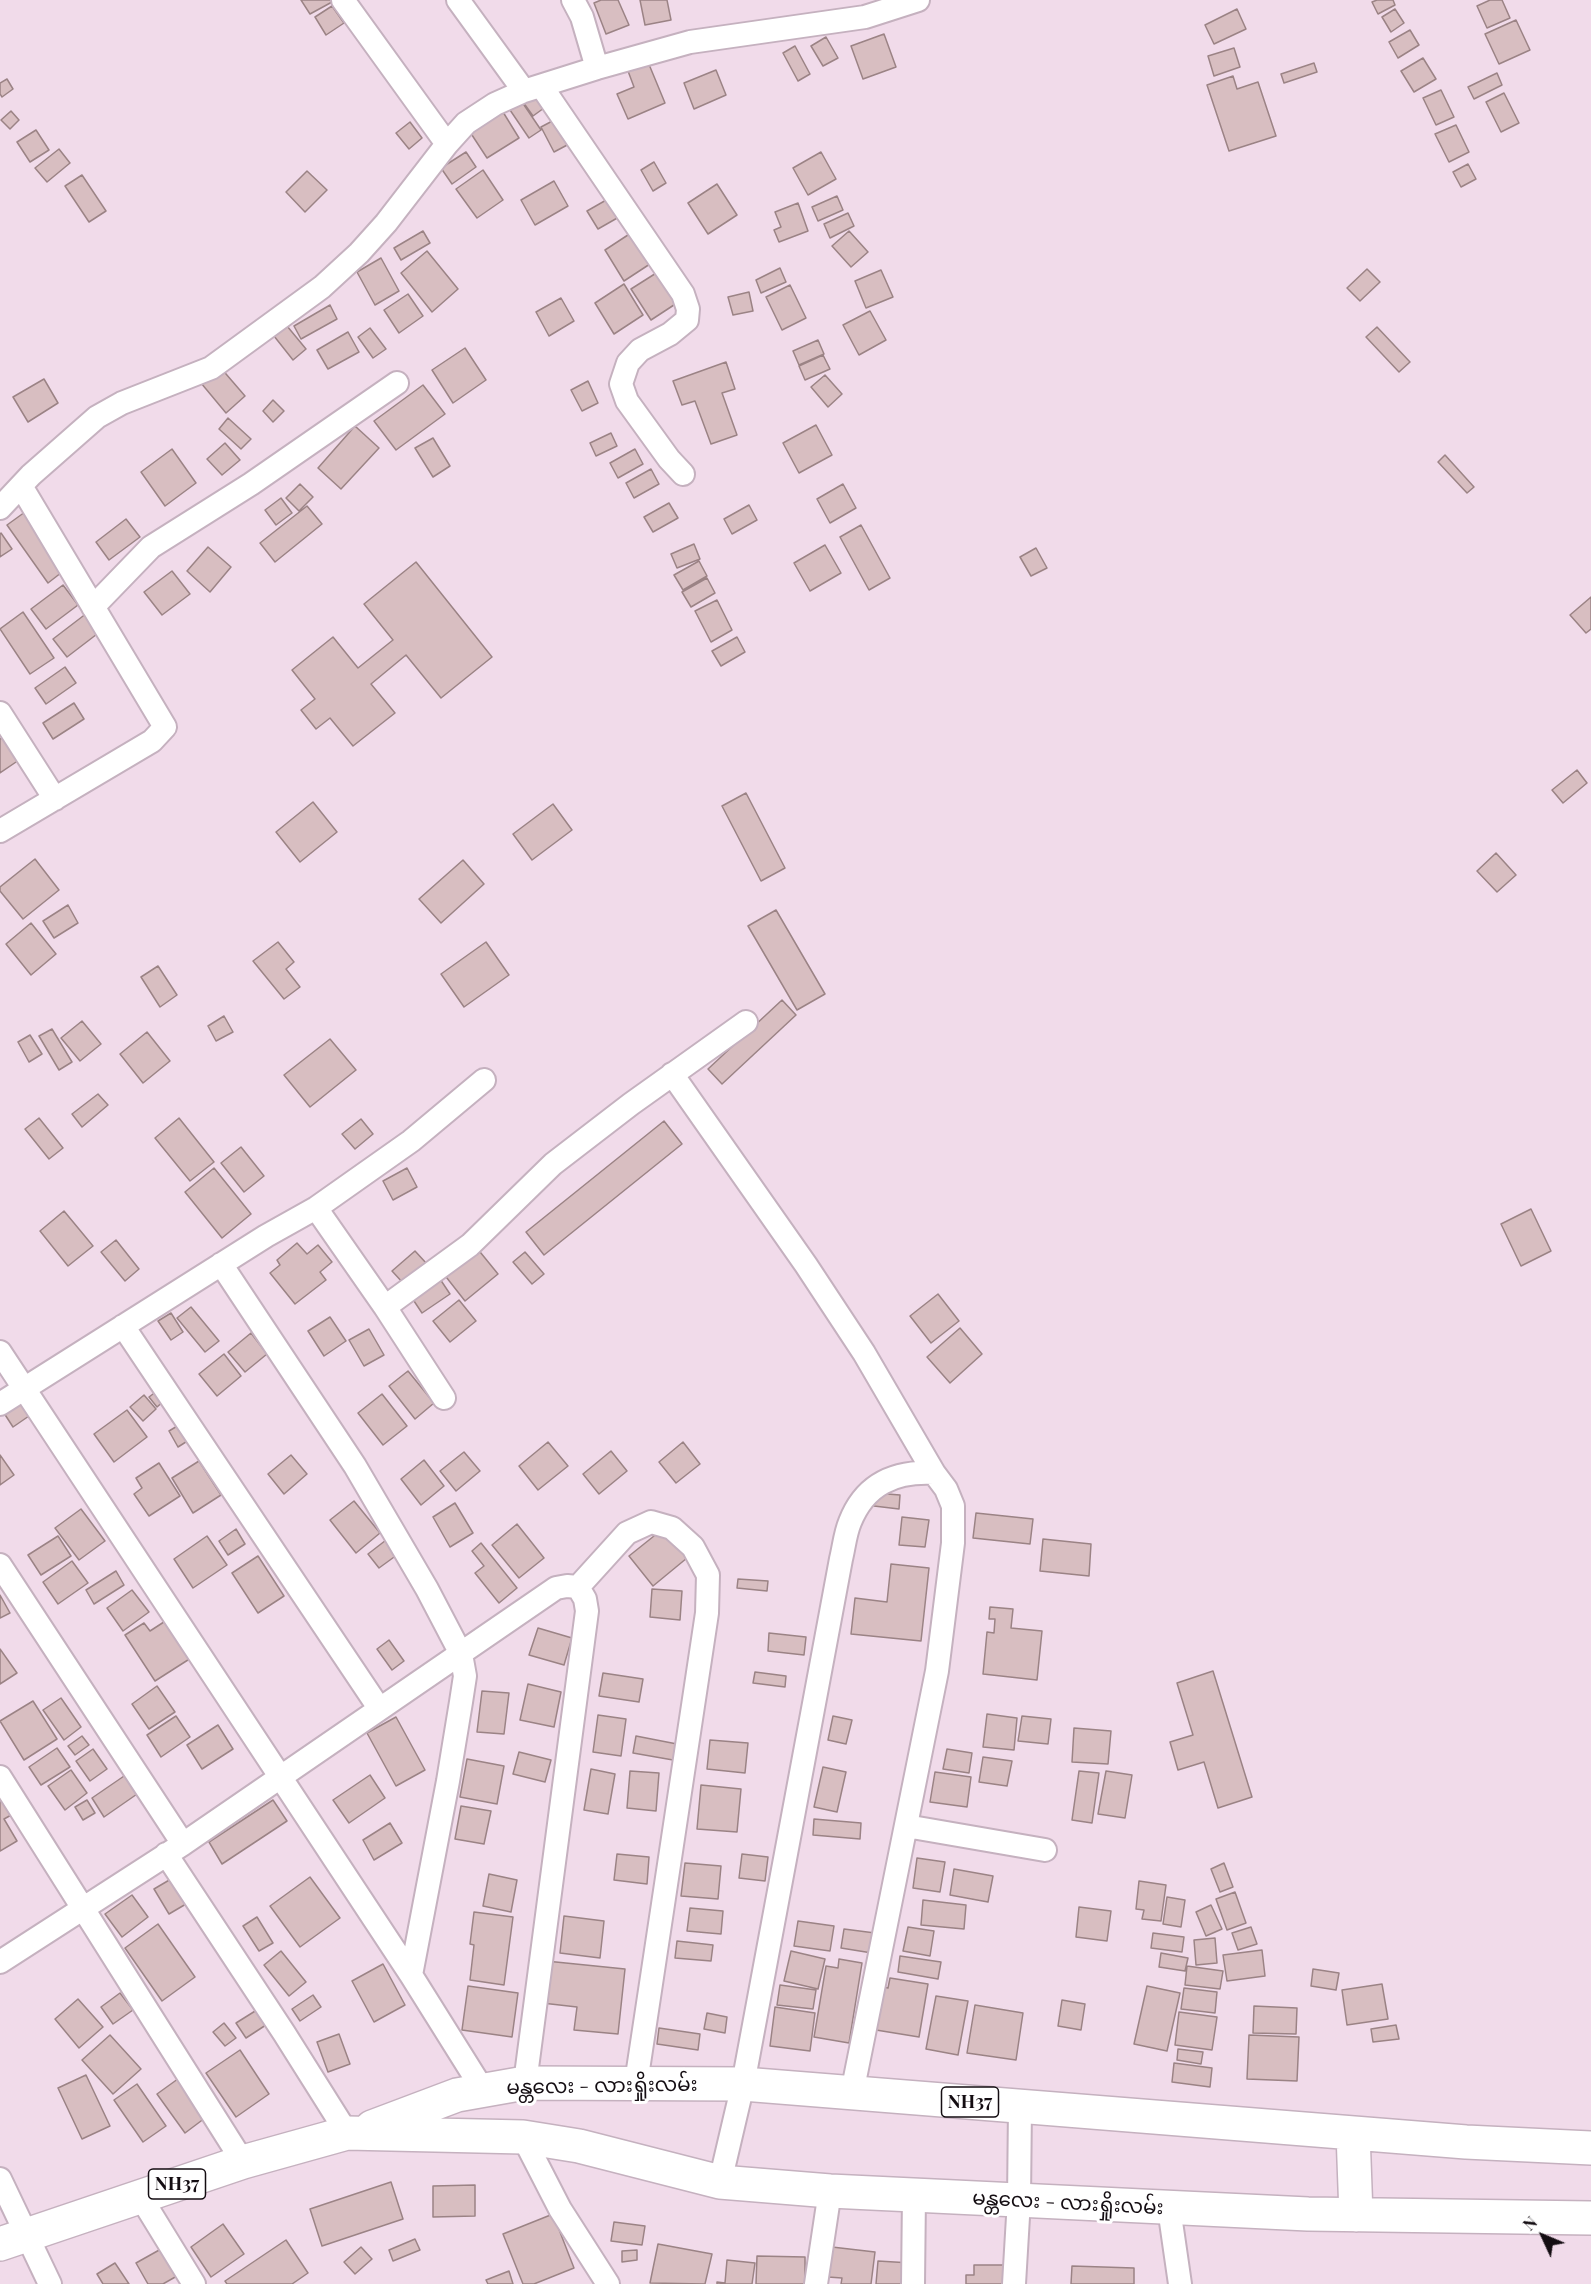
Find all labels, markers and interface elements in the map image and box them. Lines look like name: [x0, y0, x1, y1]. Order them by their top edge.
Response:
street label: မန္တလေး - လားရှိုးလမ်း: [506, 2072, 698, 2100]
road number: NH37: [942, 2087, 998, 2117]
road number: NH37: [148, 2169, 206, 2199]
street label: မန္တလေး - လားရှိုးလမ်း: [972, 2186, 1164, 2220]
north arrow: [1513, 2206, 1573, 2266]
text: N: [1518, 2212, 1541, 2235]

